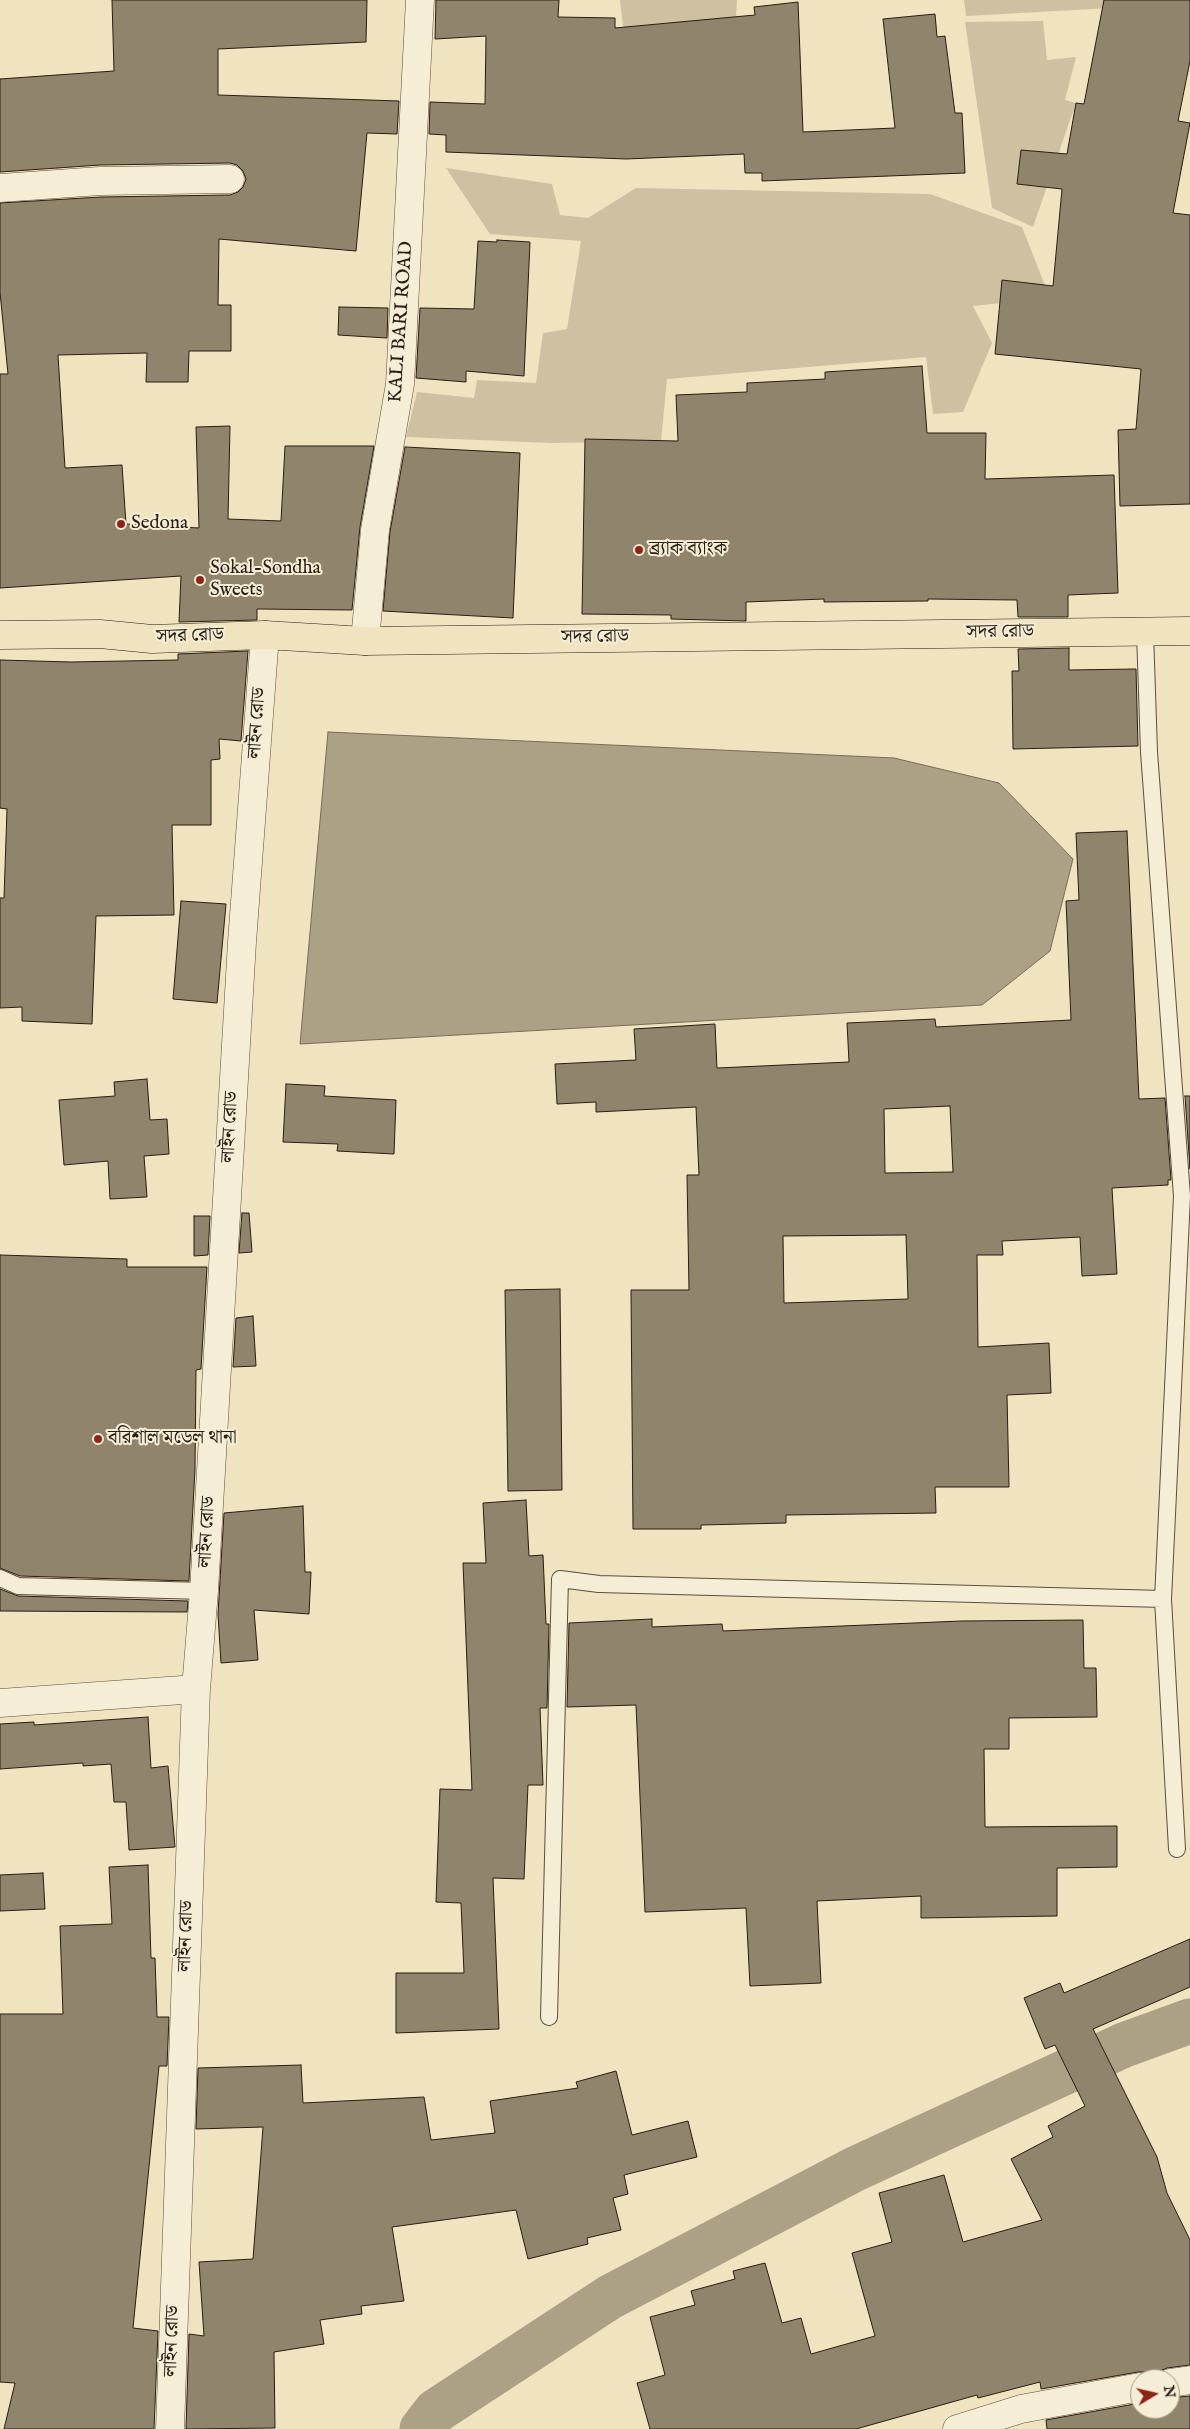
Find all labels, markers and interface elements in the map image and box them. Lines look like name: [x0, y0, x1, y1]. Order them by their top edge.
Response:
street label: KALI BARI ROAD: [385, 240, 419, 404]
place label: Sedona: [131, 513, 188, 535]
marker: Sedona: [115, 518, 127, 530]
place label: ব্র্যাক ব্যাংক: [649, 539, 727, 561]
marker: ব্র্যাক ব্যাংক: [633, 544, 645, 556]
place label: Sokal-Sondha Sweets: [210, 558, 321, 602]
marker: Sokal-Sondha Sweets: [194, 574, 206, 586]
street label: সদর রোড: [966, 621, 1034, 645]
street label: সদর রোড: [156, 624, 224, 650]
street label: সদর রোড: [561, 626, 629, 650]
street label: লাইন রোড: [244, 687, 272, 759]
street label: লাইন রোড: [218, 1091, 244, 1163]
place label: বরিশাল মডেল থানা: [108, 1428, 237, 1450]
marker: বরিশাল মডেল থানা: [92, 1433, 104, 1445]
street label: লাইন রোড: [195, 1496, 221, 1568]
street label: লাইন রোড: [174, 1900, 200, 1972]
street label: লাইন রোড: [160, 2305, 186, 2377]
north arrow: [1130, 2369, 1180, 2419]
text: N: [1159, 2384, 1179, 2399]

